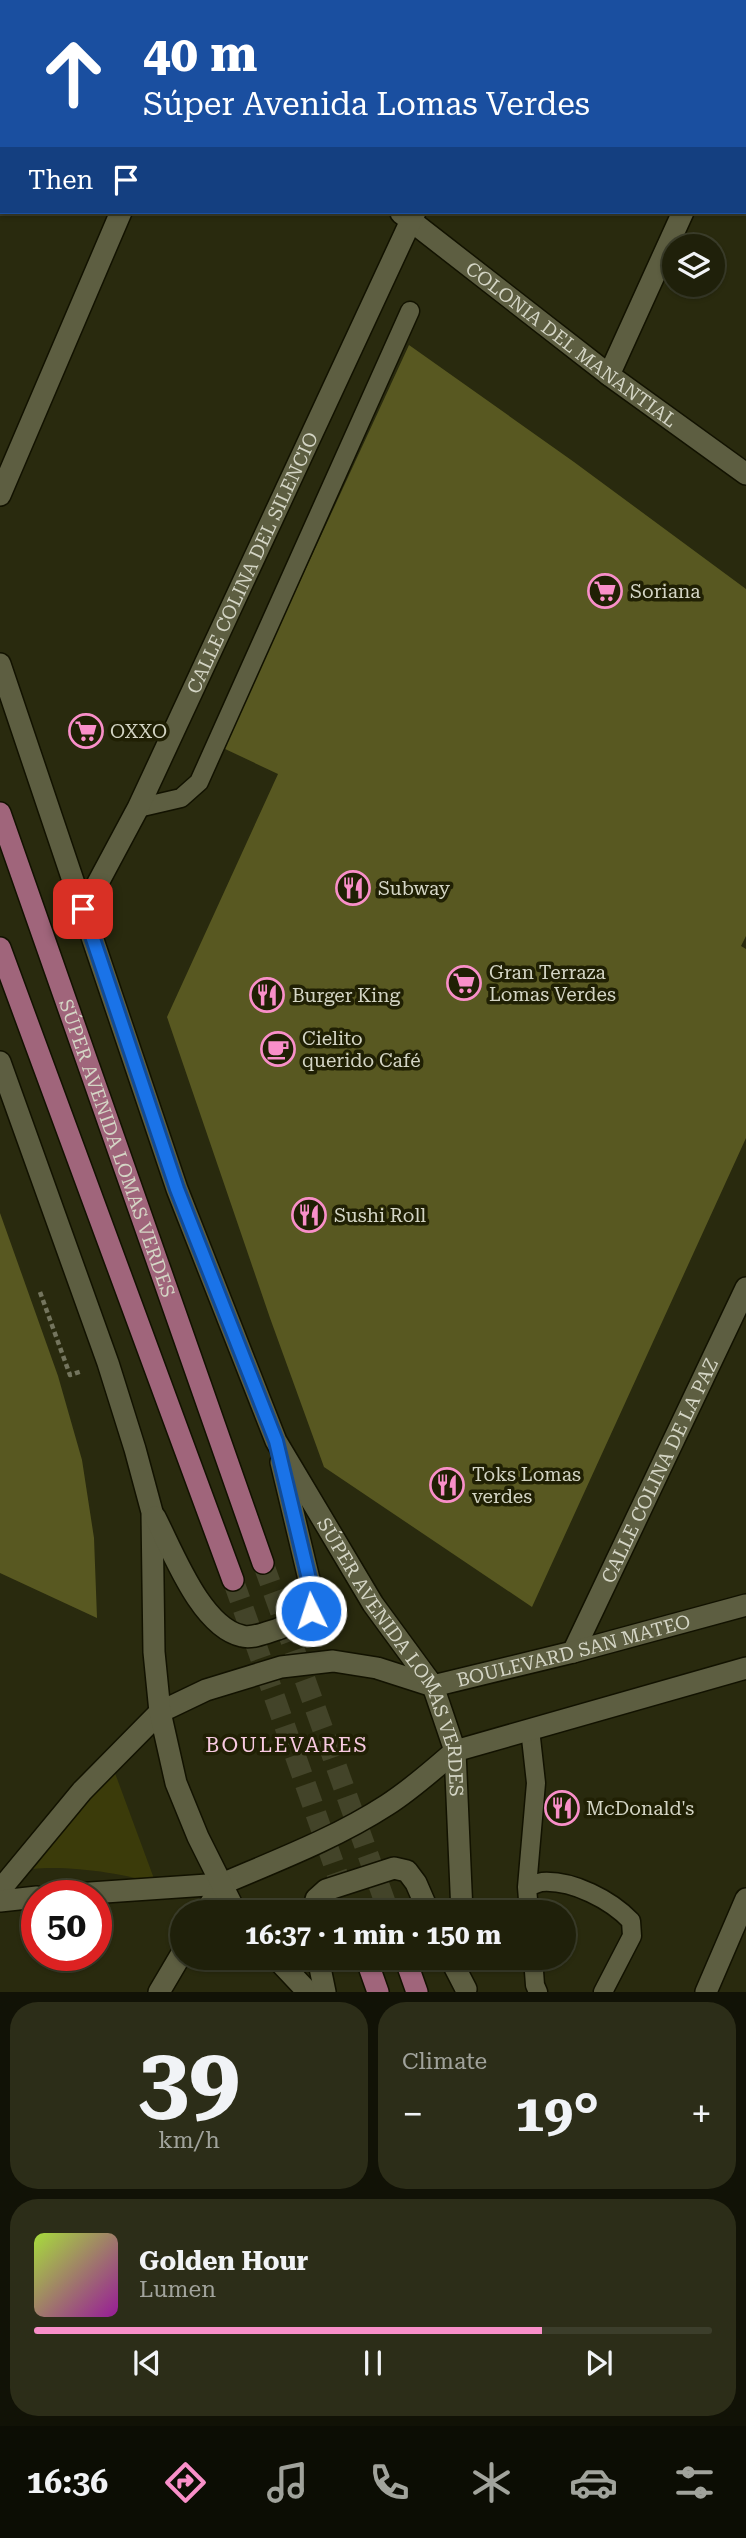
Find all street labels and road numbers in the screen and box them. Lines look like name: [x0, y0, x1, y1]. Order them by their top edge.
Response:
street label: COLONIA DEL MANANTIAL: [461, 257, 681, 432]
street label: CALLE COLINA DEL SILENCIO: [182, 429, 323, 697]
street label: SÚPER AVENIDA LOMAS VERDES: [54, 996, 180, 1300]
street label: CALLE COLINA DE LA PAZ: [596, 1354, 723, 1587]
street label: SÚPER AVENIDA LOMAS VERDES: [312, 1514, 468, 1797]
street label: BOULEVARD SAN MATEO: [454, 1610, 693, 1692]

